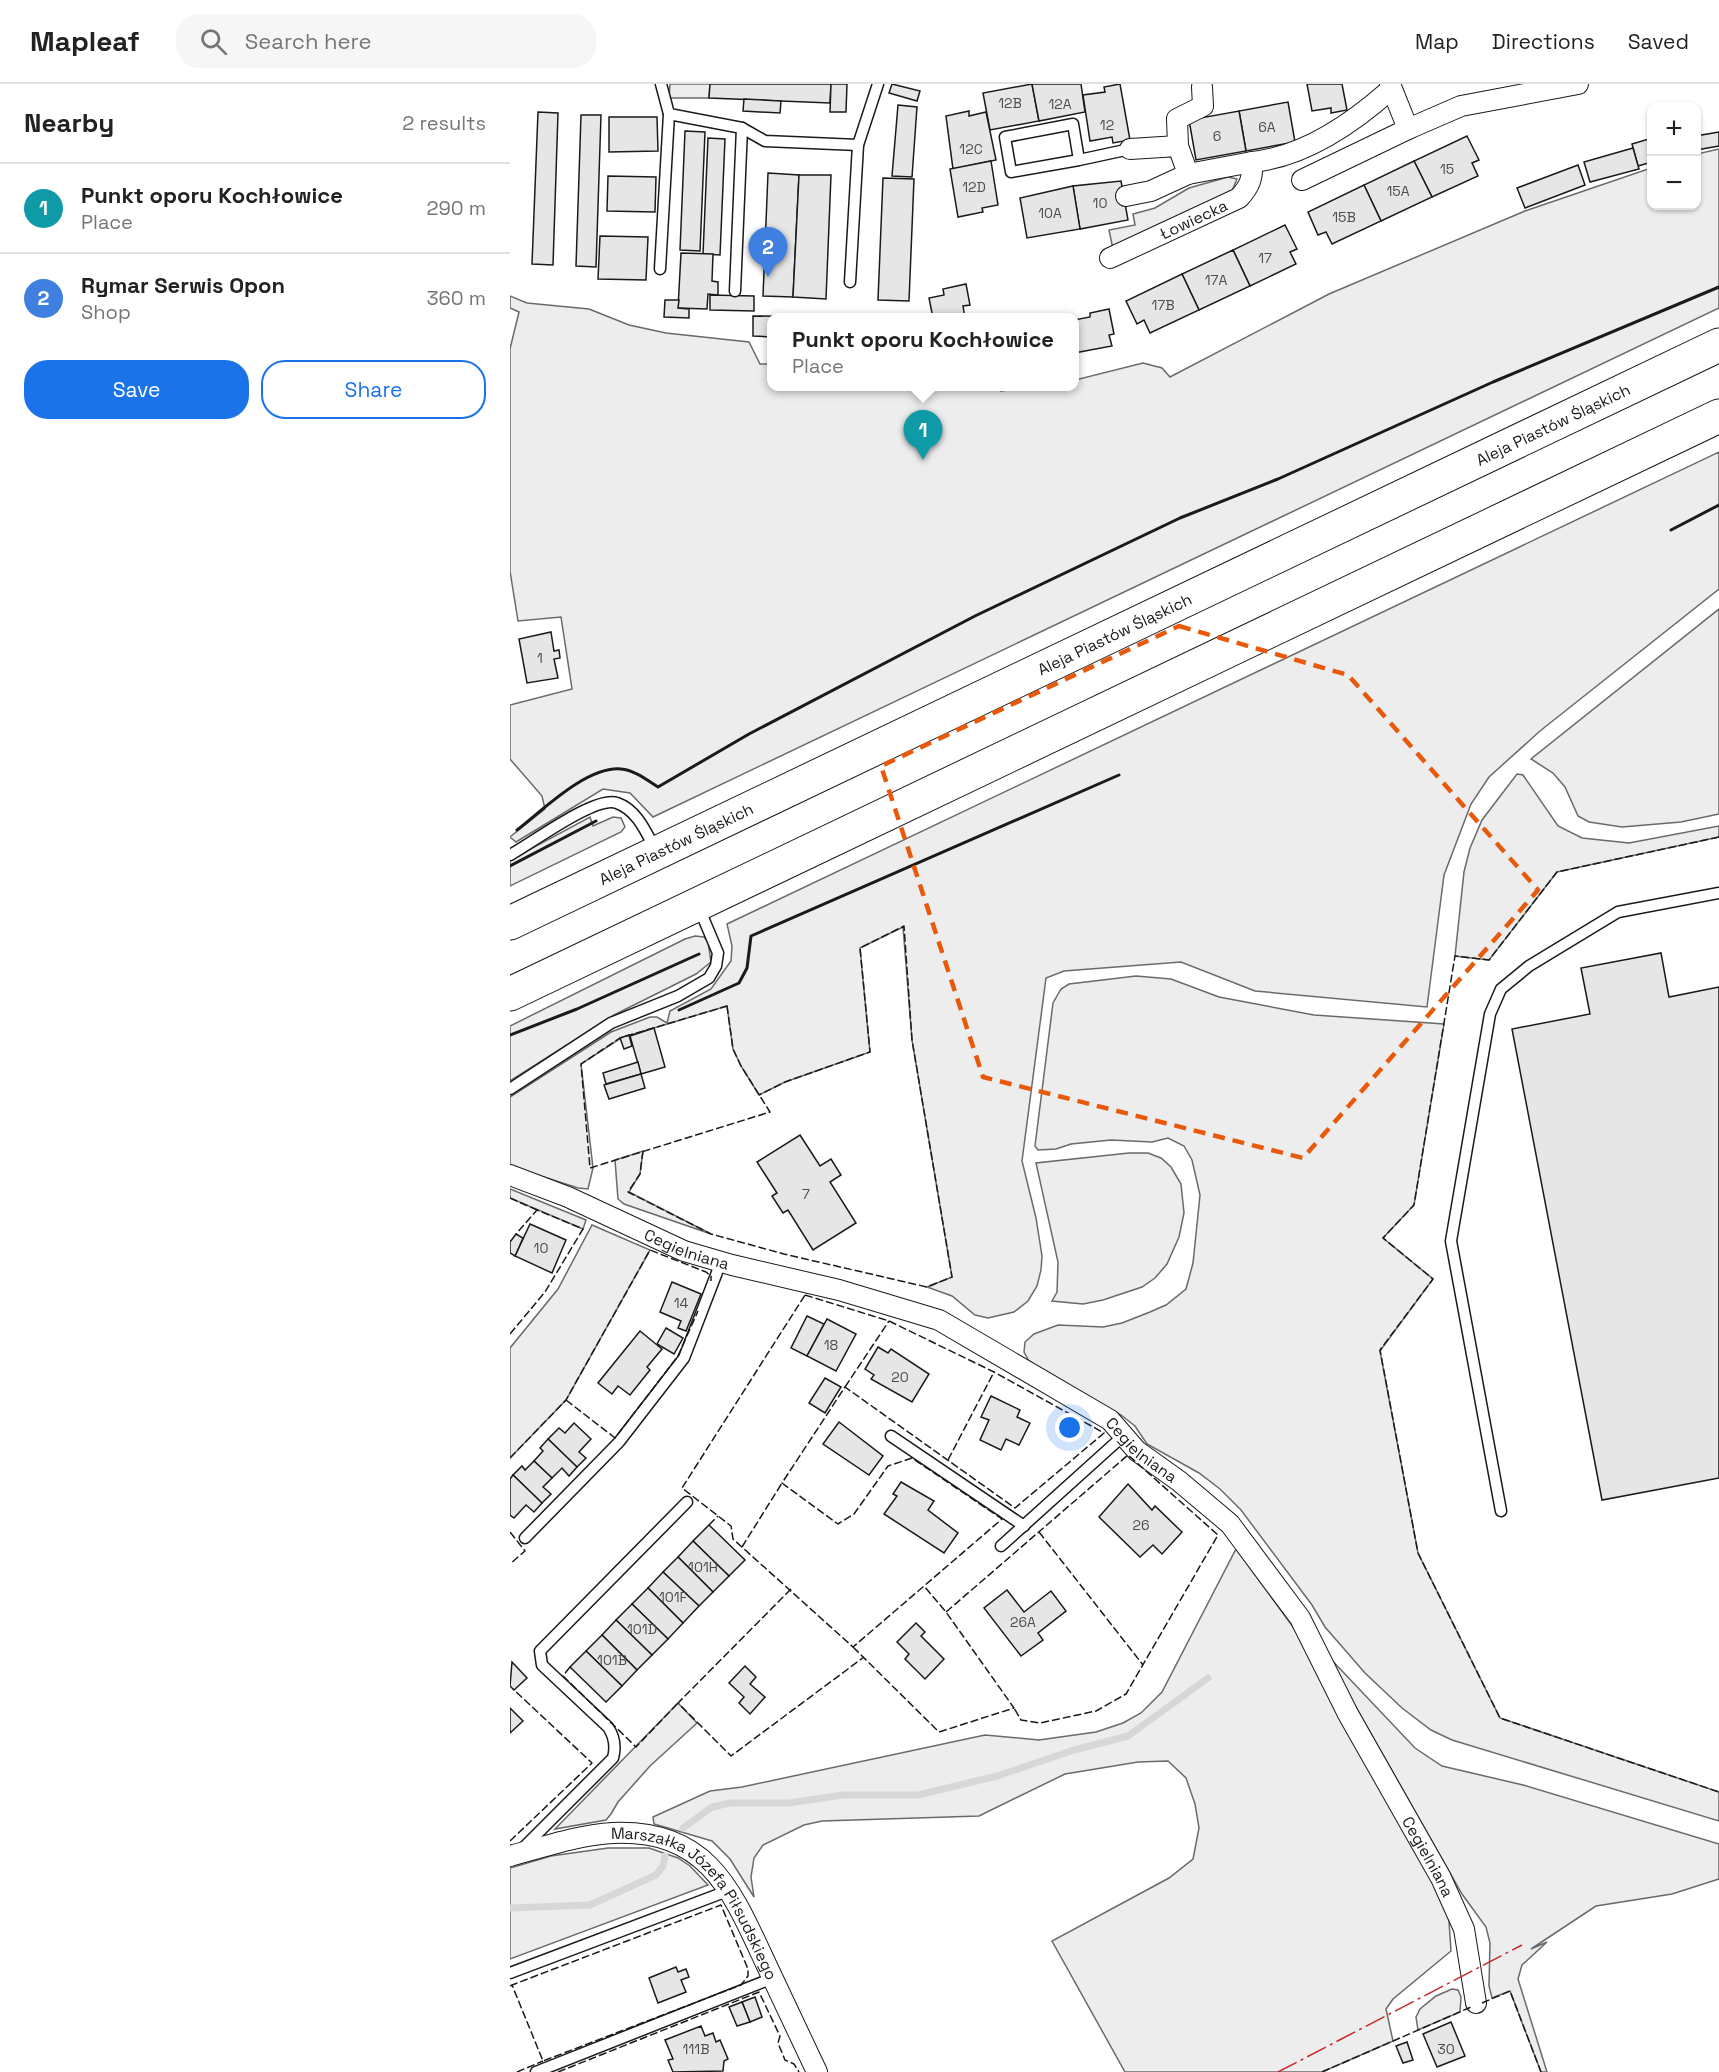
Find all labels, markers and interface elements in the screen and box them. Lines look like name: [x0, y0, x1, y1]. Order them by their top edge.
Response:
search box: [176, 14, 596, 68]
text: Mapleaf: [30, 23, 140, 59]
icon: search: [197, 25, 230, 58]
text: Search here: [245, 27, 372, 55]
text: Map: [1415, 28, 1459, 55]
text: Directions: [1492, 28, 1595, 55]
text: Saved: [1628, 28, 1689, 55]
house number: 12B: [998, 94, 1022, 112]
house number: 12A: [1048, 95, 1072, 113]
map controls: [1647, 102, 1701, 210]
button: +: [1647, 102, 1701, 156]
text: Nearby: [24, 106, 114, 140]
text: 2 results: [402, 110, 486, 136]
house number: 12: [1100, 116, 1114, 134]
house number: 6A: [1258, 118, 1276, 136]
house number: 6: [1213, 127, 1221, 145]
house number: 12C: [959, 140, 983, 158]
button: −: [1647, 156, 1701, 210]
house number: 15: [1440, 160, 1454, 178]
house number: 12D: [962, 178, 986, 196]
text: Punkt oporu Kochłowice: [81, 181, 343, 209]
house number: 15A: [1386, 182, 1410, 200]
house number: 10: [1093, 194, 1107, 212]
street label: Łowiecka: [1156, 194, 1231, 244]
text: 1: [39, 195, 48, 221]
text: 290 m: [427, 195, 486, 221]
house number: 10A: [1038, 204, 1062, 222]
house number: 15B: [1332, 208, 1356, 226]
text: Place: [81, 209, 133, 235]
pin: 2: [748, 228, 788, 277]
house number: 17: [1258, 249, 1272, 267]
text: Rymar Serwis Opon: [81, 271, 285, 299]
house number: 17A: [1205, 271, 1227, 289]
text: 2: [38, 285, 49, 311]
text: 360 m: [427, 285, 486, 311]
house number: 17B: [1151, 296, 1175, 314]
text: Shop: [81, 299, 131, 325]
popup: [767, 313, 1079, 391]
text: Punkt oporu Kochłowice: [792, 325, 1054, 353]
text: Place: [792, 353, 844, 379]
button: Save: [24, 360, 249, 419]
button: Share: [261, 360, 486, 419]
street label: Aleja Piastów Śląskich: [1472, 379, 1634, 470]
pin: 1: [904, 410, 942, 460]
street label: Aleja Piastów Śląskich: [1034, 588, 1195, 680]
house number: 1: [537, 649, 543, 667]
street label: Aleja Piastów Śląskich: [595, 798, 757, 889]
house number: 7: [802, 1185, 810, 1203]
street label: Cegielniana: [641, 1223, 732, 1274]
house number: 10: [534, 1239, 548, 1257]
house number: 14: [674, 1294, 689, 1312]
house number: 18: [824, 1336, 839, 1354]
house number: 20: [891, 1368, 909, 1386]
street label: Cegielniana: [1101, 1412, 1182, 1487]
your location: [1055, 1413, 1084, 1442]
house number: 26: [1132, 1516, 1150, 1534]
house number: 101H: [688, 1558, 718, 1576]
house number: 101F: [659, 1588, 688, 1606]
house number: 26A: [1010, 1613, 1036, 1631]
house number: 101D: [627, 1620, 657, 1638]
house number: 101B: [597, 1651, 627, 1669]
street label: Cegielniana: [1398, 1812, 1459, 1900]
street label: Marszałka Józefa Piłsudskiego: [611, 1822, 782, 1983]
house number: 111B: [683, 2040, 709, 2058]
house number: 30: [1437, 2040, 1455, 2058]

